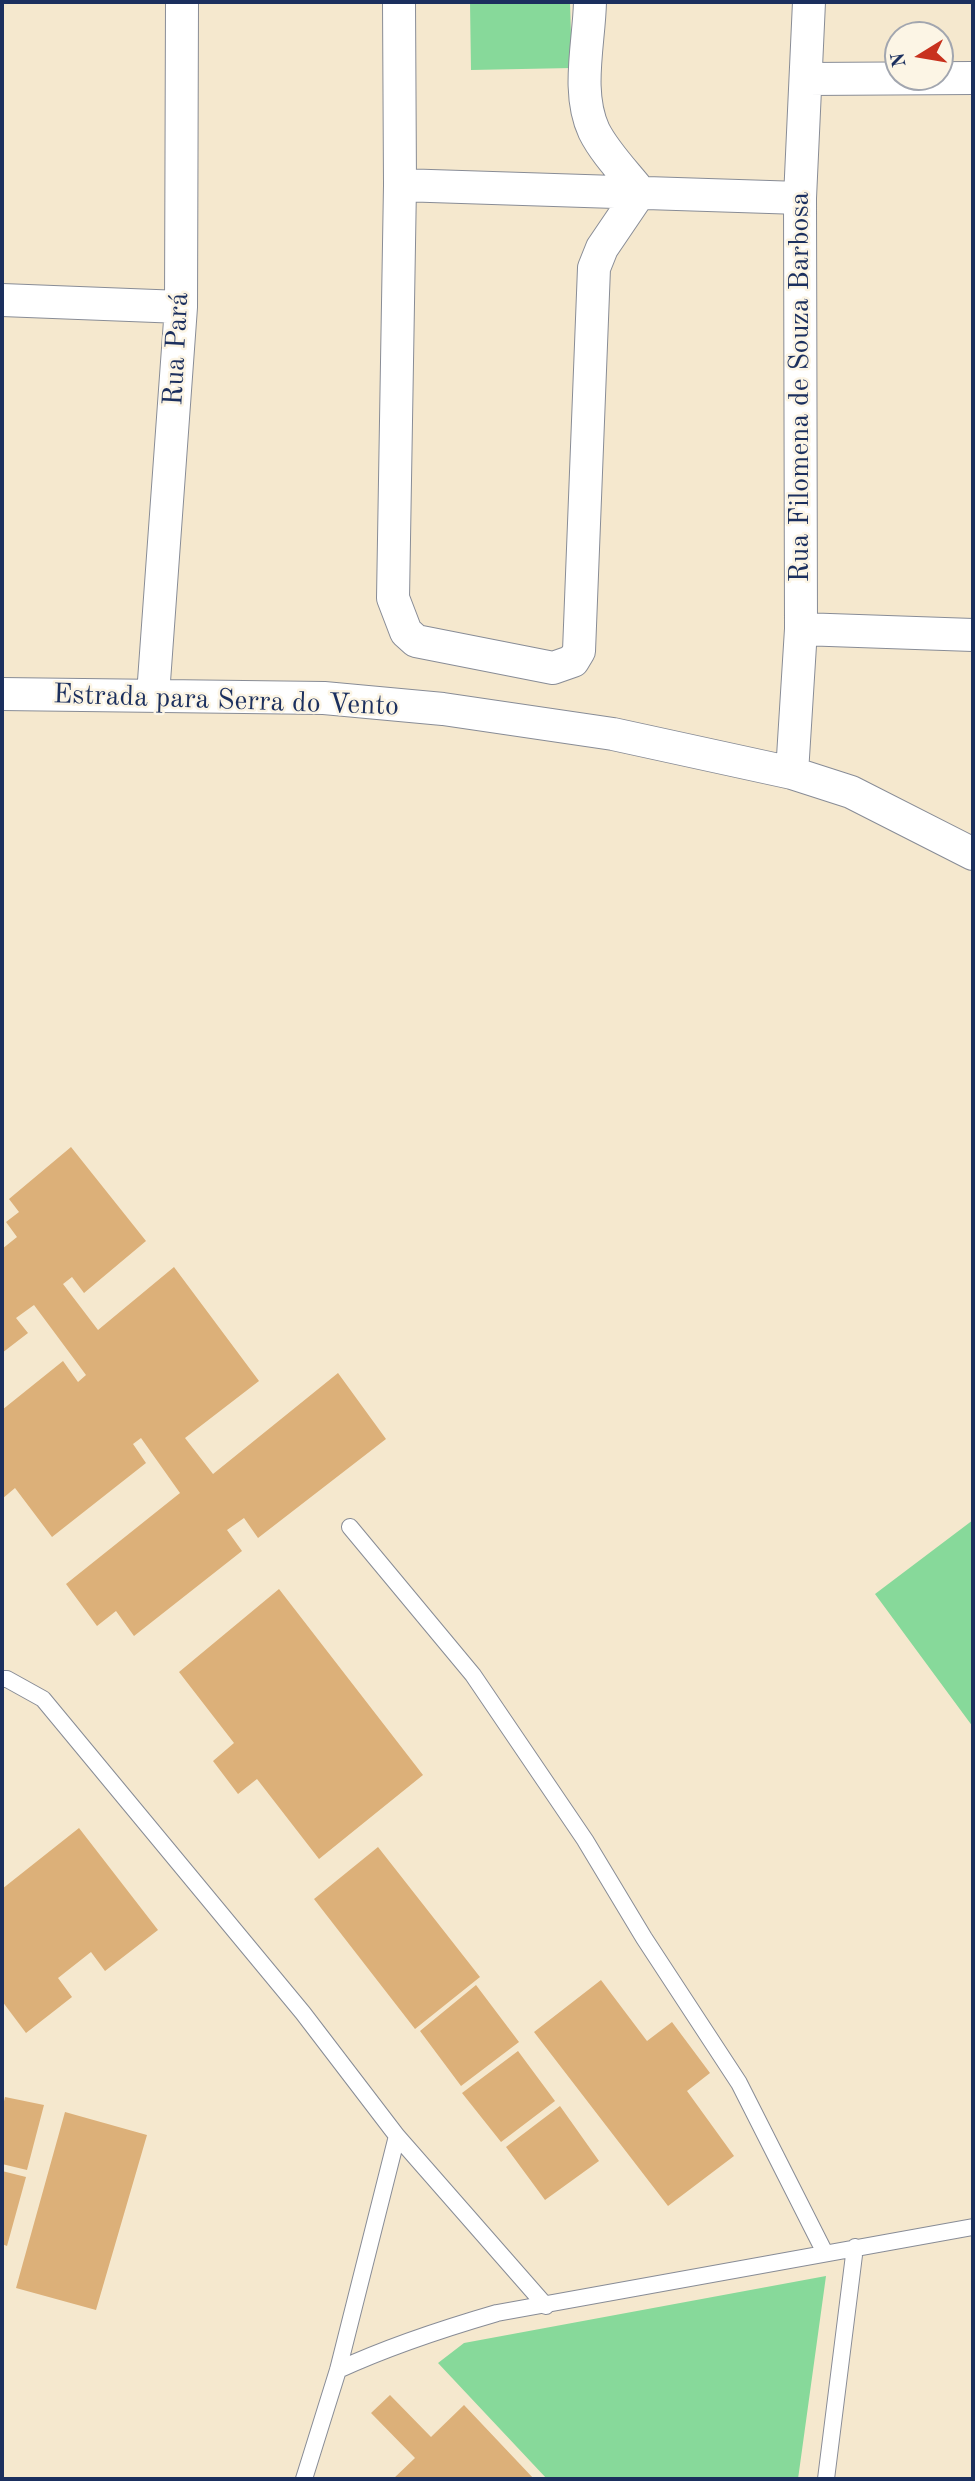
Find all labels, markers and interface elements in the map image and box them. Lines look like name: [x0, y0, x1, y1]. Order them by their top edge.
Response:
north arrow: [884, 21, 954, 91]
text: N: [889, 51, 911, 69]
street label: Rua Filomena de Souza Barbosa: [784, 192, 818, 582]
street label: Rua Pará: [157, 291, 197, 407]
street label: Estrada para Serra do Vento: [52, 678, 400, 724]

